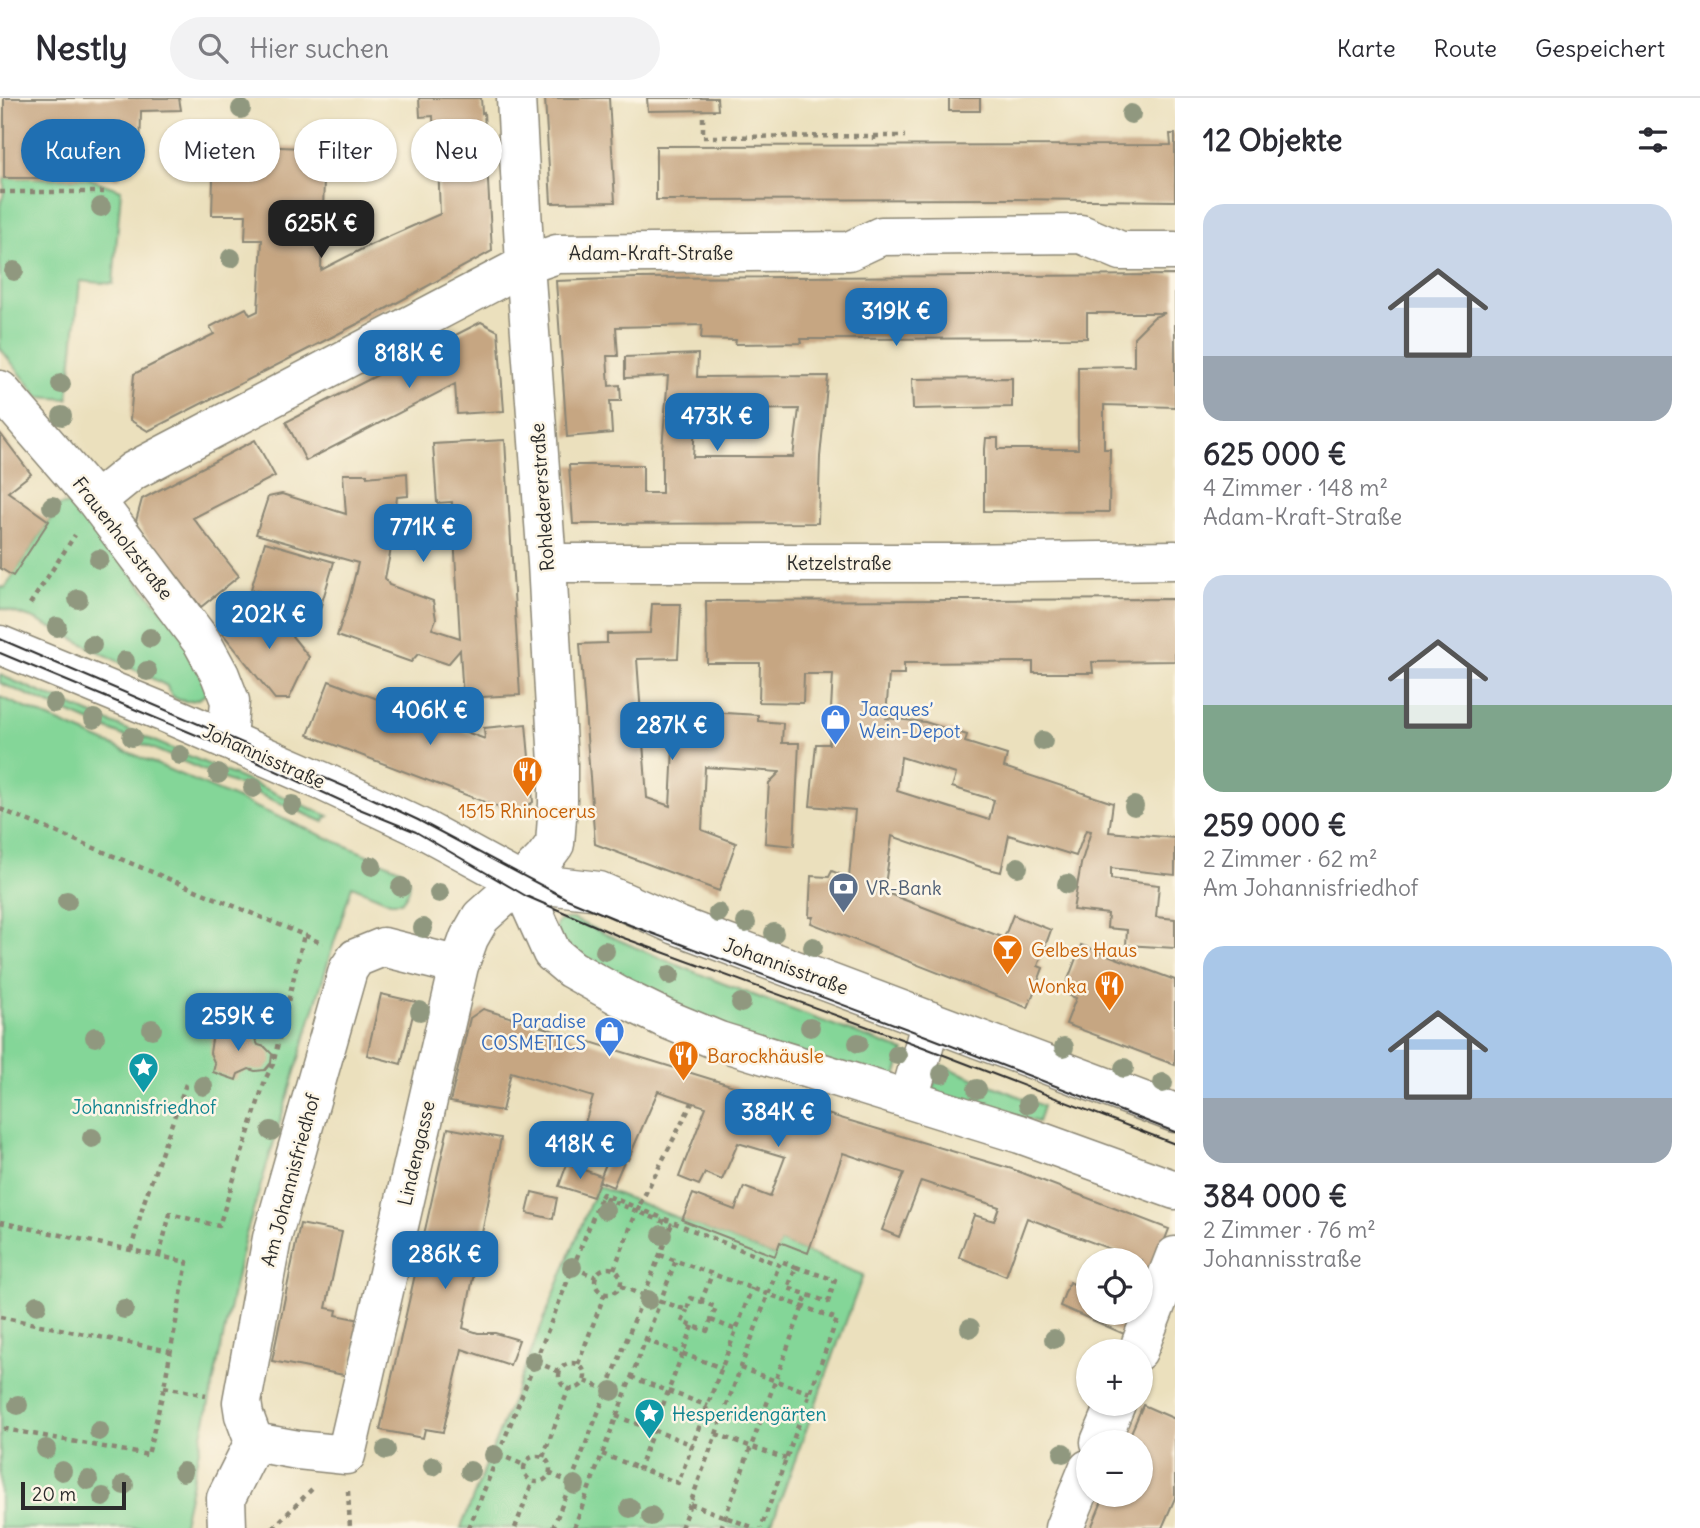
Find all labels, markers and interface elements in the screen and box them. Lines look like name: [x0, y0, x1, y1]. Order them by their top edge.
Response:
search box: [170, 17, 660, 80]
text: Nestly: [35, 27, 128, 69]
icon: search: [194, 29, 232, 67]
text: Hier suchen: [250, 32, 389, 65]
text: Karte: [1337, 33, 1396, 63]
text: Route: [1434, 33, 1497, 63]
text: Gespeichert: [1535, 33, 1665, 63]
chip: Kaufen: [21, 119, 145, 182]
chip: Mieten: [159, 119, 280, 182]
chip: Filter: [294, 119, 397, 182]
chip: Neu: [411, 119, 502, 182]
text: 12 Objekte: [1203, 121, 1342, 159]
icon: filters: [1634, 121, 1672, 159]
pin: 625K €: [264, 200, 378, 260]
text: 625K €: [284, 208, 358, 237]
street label: Adam-Kraft-Straße: [569, 241, 733, 265]
icon: home: [1375, 250, 1501, 376]
pin: 319K €: [839, 288, 953, 348]
text: 319K €: [861, 296, 931, 325]
pin: 818K €: [352, 330, 466, 390]
text: 818K €: [374, 338, 444, 367]
pin: 473K €: [660, 394, 774, 453]
text: 473K €: [681, 401, 753, 430]
street label: Rohledererstraße: [525, 422, 559, 572]
text: 625 000 €: [1203, 435, 1347, 473]
street label: Frauenholzstraße: [68, 472, 178, 604]
text: 4 Zimmer · 148 m²: [1203, 473, 1388, 502]
text: Adam-Kraft-Straße: [1203, 502, 1402, 531]
pin: 771K €: [366, 504, 480, 564]
text: 771K €: [390, 512, 456, 541]
street label: Ketzelstraße: [786, 551, 892, 575]
pin: 202K €: [212, 592, 326, 651]
text: 202K €: [232, 599, 306, 628]
icon: home: [1375, 621, 1501, 747]
pin: 406K €: [373, 688, 487, 747]
text: 406K €: [392, 695, 468, 724]
place label: Jacques’ Wein-Depot: [859, 697, 961, 743]
pin: 287K €: [615, 702, 729, 762]
shop icon: Jacques’ Wein-Depot: [819, 703, 853, 747]
text: 287K €: [636, 710, 708, 739]
street label: Johannisstraße: [199, 718, 329, 794]
restaurant icon: 1515 Rhinocerus: [510, 755, 544, 799]
place label: 1515 Rhinocerus: [458, 799, 596, 823]
text: 259 000 €: [1203, 806, 1347, 844]
text: 2 Zimmer · 62 m²: [1203, 844, 1378, 873]
bank icon: VR-Bank: [826, 871, 860, 915]
text: Am Johannisfriedhof: [1203, 873, 1418, 902]
place label: VR-Bank: [866, 876, 942, 900]
street label: Johannisstraße: [720, 932, 852, 1000]
bar icon: Gelbes Haus: [991, 933, 1025, 977]
place label: Gelbes Haus: [1031, 938, 1137, 962]
restaurant icon: Wonka: [1093, 969, 1127, 1013]
place label: Wonka: [1028, 974, 1087, 998]
icon: home: [1375, 992, 1501, 1118]
pin: 259K €: [181, 993, 295, 1053]
text: 259K €: [201, 1001, 275, 1030]
place label: Paradise COSMETICS: [481, 1009, 586, 1055]
shop icon: Paradise COSMETICS: [592, 1015, 626, 1059]
restaurant icon: Barockhäusle: [667, 1039, 701, 1083]
place label: Barockhäusle: [707, 1044, 824, 1068]
place icon: Johannisfriedhof: [127, 1051, 161, 1095]
street label: Am Johannisfriedhof: [255, 1090, 325, 1269]
pin: 384K €: [721, 1090, 835, 1149]
place label: Johannisfriedhof: [72, 1095, 217, 1119]
text: 384K €: [741, 1097, 815, 1126]
street label: Lindengasse: [392, 1098, 440, 1208]
pin: 418K €: [523, 1122, 637, 1181]
text: 418K €: [545, 1129, 615, 1158]
text: 384 000 €: [1203, 1177, 1347, 1215]
text: 2 Zimmer · 76 m²: [1203, 1215, 1376, 1244]
pin: 286K €: [388, 1232, 502, 1291]
text: 286K €: [408, 1239, 482, 1268]
text: Johannisstraße: [1203, 1244, 1362, 1273]
map controls: [1076, 1248, 1153, 1507]
button: locate: [1076, 1248, 1153, 1325]
button: +: [1076, 1339, 1153, 1416]
place icon: Hesperidengärten: [632, 1397, 666, 1441]
place label: Hesperidengärten: [672, 1402, 826, 1426]
button: −: [1076, 1430, 1153, 1507]
scale bar: [21, 1479, 126, 1511]
text: 20 m: [32, 1482, 76, 1506]

